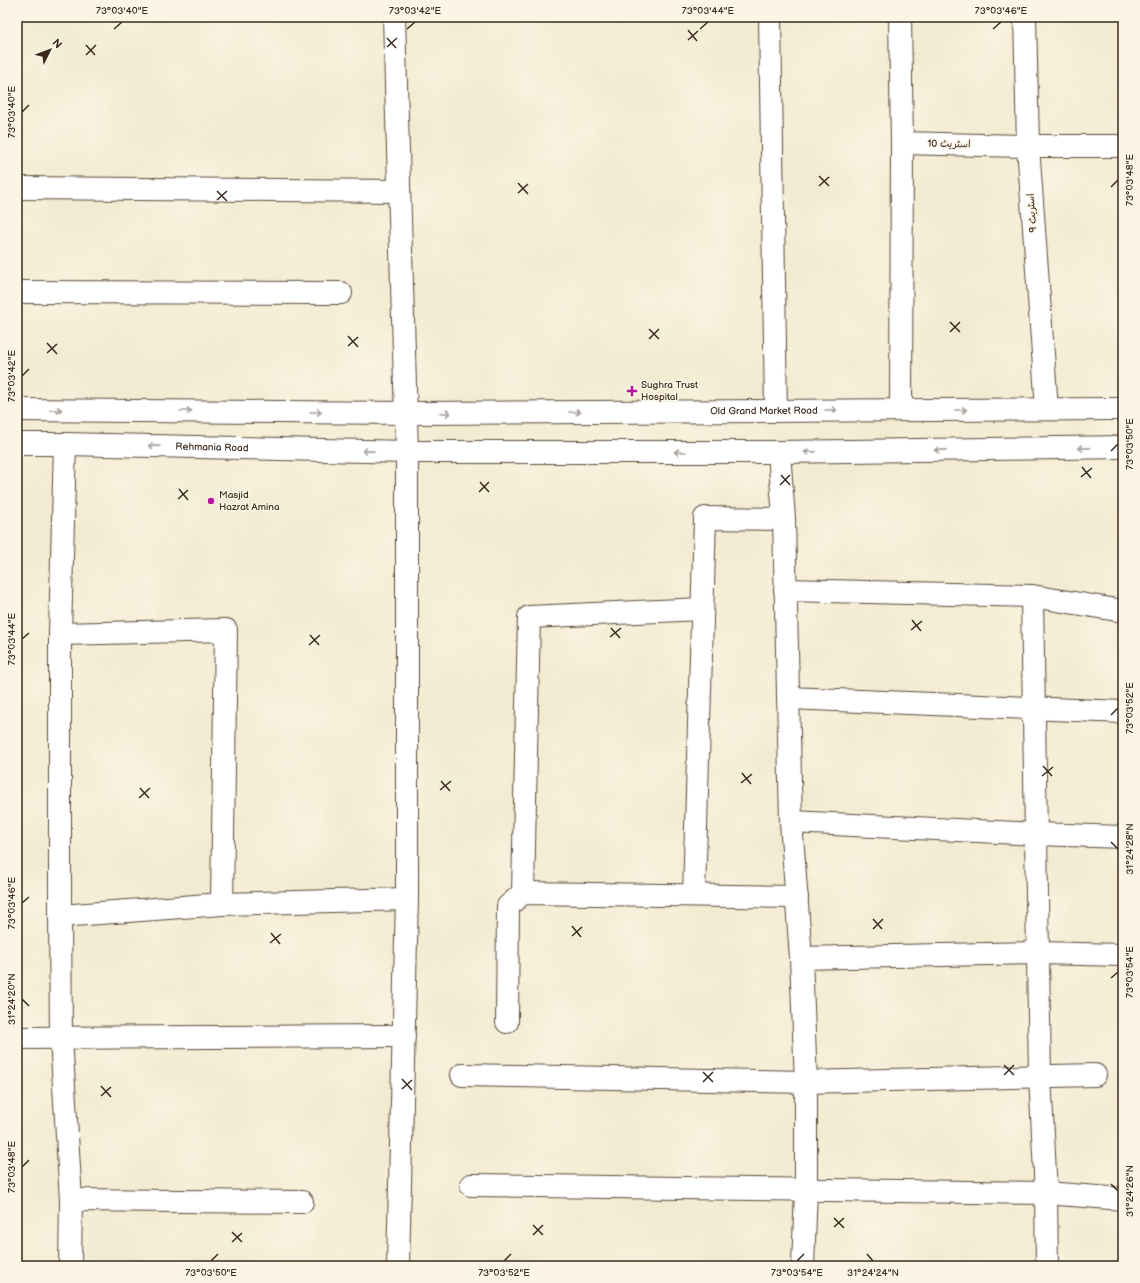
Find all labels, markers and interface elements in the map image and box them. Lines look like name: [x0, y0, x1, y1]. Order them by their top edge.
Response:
text: 73°03'40"E: [96, 5, 148, 17]
text: 73°03'42"E: [389, 5, 441, 17]
text: 73°03'44"E: [682, 5, 735, 17]
text: 73°03'46"E: [975, 5, 1028, 17]
north arrow: [30, 30, 70, 70]
text: N: [49, 36, 65, 51]
text: 73°03'40"E: [6, 86, 18, 138]
street label: اسٹریٹ 10: [927, 138, 971, 150]
text: 73°03'48"E: [1124, 154, 1136, 206]
street label: اسٹریٹ 9: [1025, 193, 1039, 233]
text: 73°03'42"E: [6, 350, 18, 402]
place label: Sughra Trust Hospital: [641, 379, 698, 403]
marker: Sughra Trust Hospital: [626, 385, 638, 397]
street label: Old Grand Market Road: [710, 405, 818, 417]
one-way arrow: [49, 406, 62, 414]
one-way arrow: [824, 406, 837, 414]
one-way arrow: [954, 406, 967, 414]
one-way arrow: [179, 407, 192, 415]
one-way arrow: [309, 408, 322, 416]
one-way arrow: [568, 408, 581, 416]
one-way arrow: [438, 409, 451, 417]
text: 73°03'50"E: [1124, 418, 1136, 470]
street label: Rehmania Road: [175, 441, 249, 454]
one-way arrow: [148, 442, 161, 450]
one-way arrow: [1078, 444, 1091, 452]
one-way arrow: [934, 446, 947, 454]
one-way arrow: [362, 447, 375, 455]
one-way arrow: [674, 448, 687, 456]
one-way arrow: [804, 448, 817, 456]
place label: Masjid Hazrat Amina: [219, 489, 280, 513]
marker: Masjid Hazrat Amina: [206, 496, 216, 506]
text: 73°03'44"E: [6, 612, 18, 665]
text: 73°03'52"E: [1124, 682, 1136, 734]
text: 31°24'28"N: [1124, 823, 1136, 875]
text: 73°03'46"E: [6, 876, 18, 929]
text: 73°03'54"E: [1124, 946, 1136, 998]
text: 31°24'20"N: [6, 973, 18, 1025]
text: 73°03'48"E: [6, 1141, 18, 1193]
text: 31°24'26"N: [1124, 1165, 1136, 1217]
text: 73°03'50"E: [185, 1267, 237, 1279]
text: 73°03'52"E: [478, 1267, 530, 1279]
text: 73°03'54"E: [771, 1267, 823, 1279]
text: 31°24'24"N: [847, 1267, 899, 1279]

